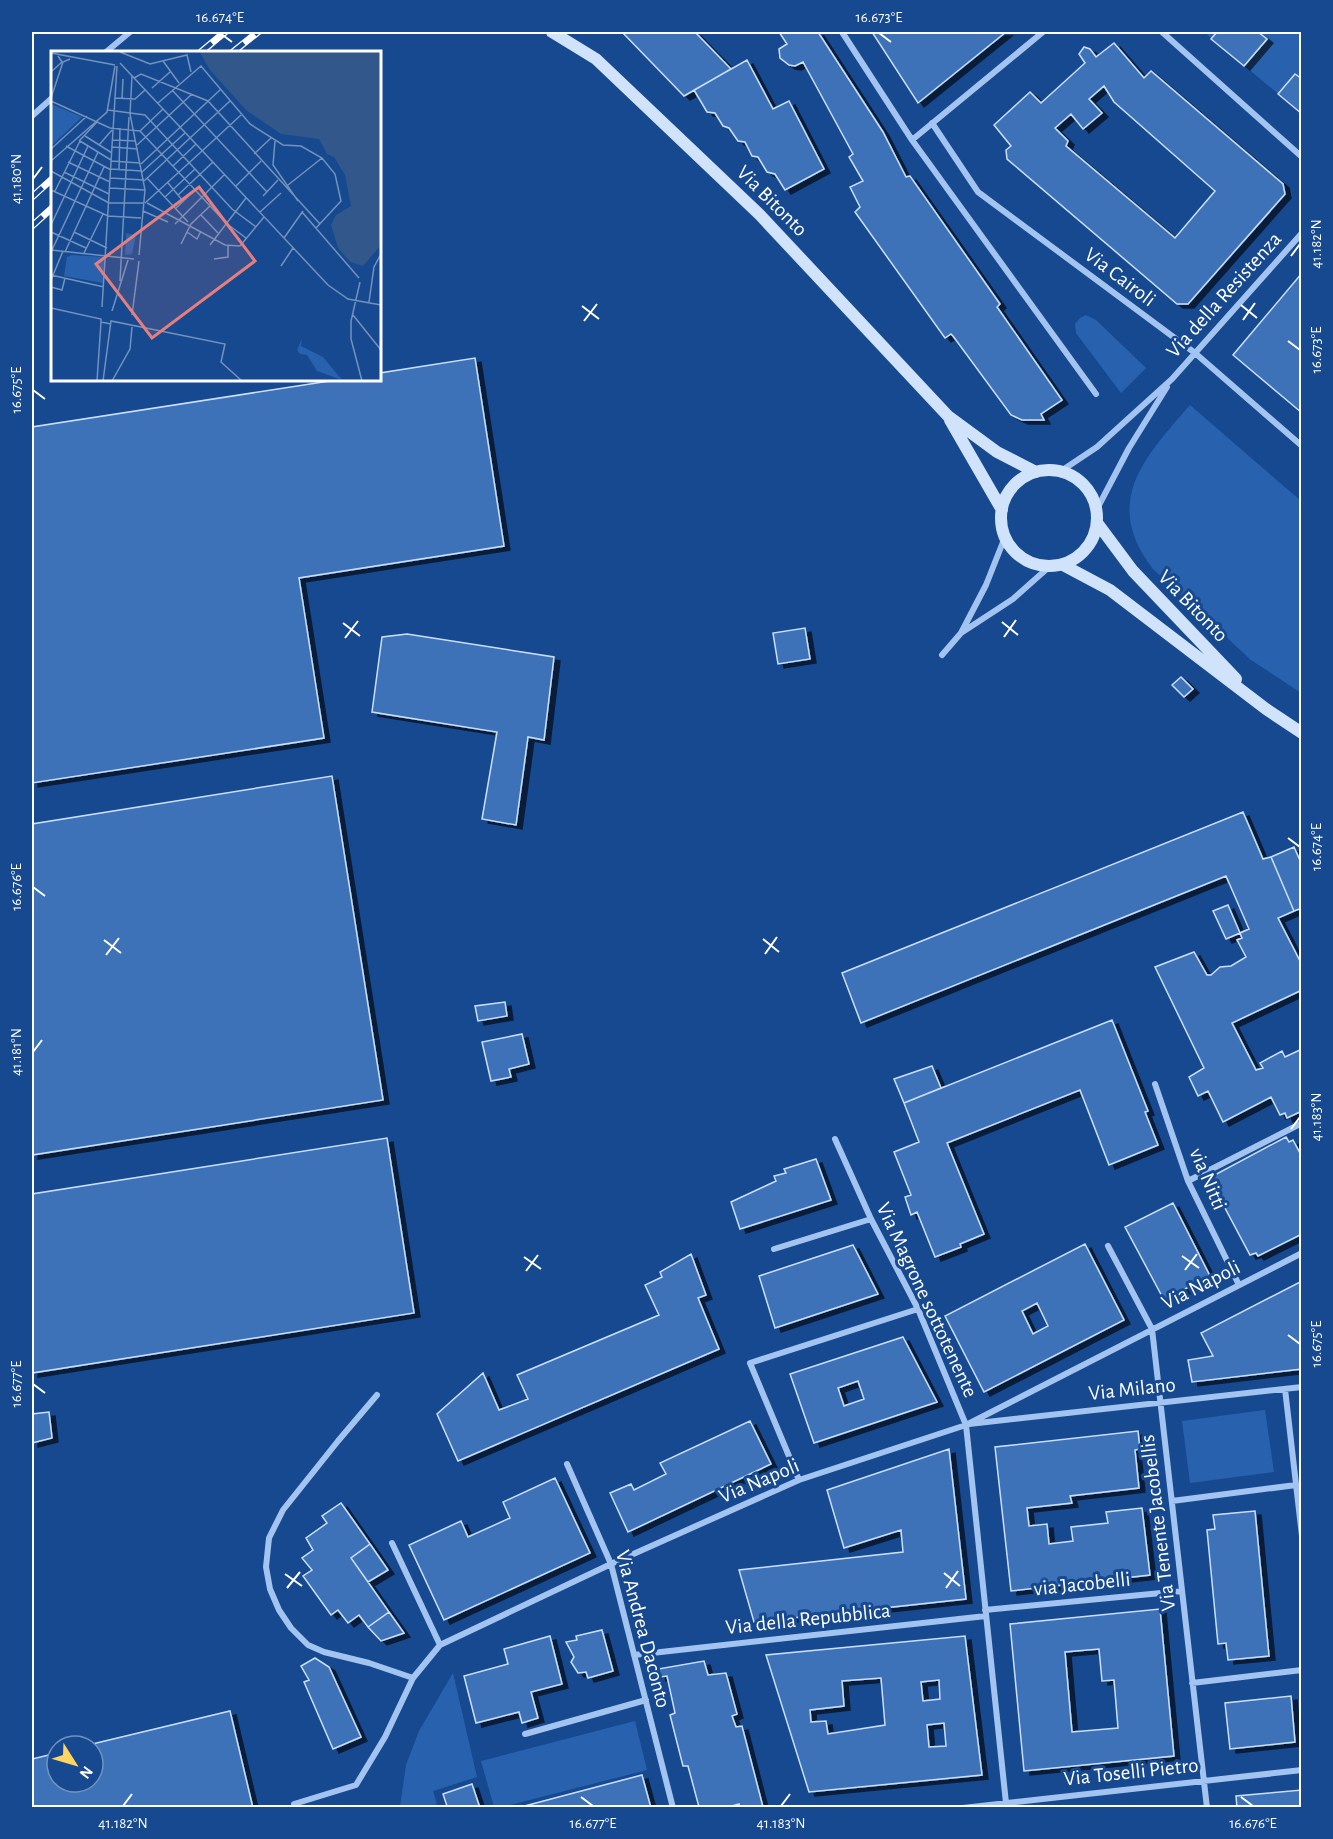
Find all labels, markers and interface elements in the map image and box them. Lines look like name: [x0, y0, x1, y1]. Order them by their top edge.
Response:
text: 16.674°E: [196, 10, 244, 25]
text: 16.673°E: [856, 10, 902, 25]
inset map: [51, 51, 381, 381]
text: 41.180°N: [9, 154, 24, 204]
street label: Via Bitonto: [733, 162, 811, 240]
text: 41.182°N: [1309, 219, 1324, 269]
street label: Via della Resistenza: [1162, 228, 1286, 362]
street label: Via Cairoli: [1080, 244, 1160, 310]
text: 16.673°E: [1309, 327, 1324, 373]
text: 16.675°E: [9, 367, 24, 413]
street label: Via Bitonto: [1154, 566, 1232, 646]
text: 16.674°E: [1309, 823, 1324, 871]
text: 16.676°E: [9, 863, 24, 911]
text: 41.181°N: [9, 1028, 24, 1076]
text: 41.183°N: [1309, 1093, 1324, 1141]
street label: via Nitti: [1186, 1145, 1230, 1213]
street label: Via Magrone sottotenente: [873, 1199, 981, 1401]
street label: Via Napoli: [1158, 1256, 1244, 1314]
text: 16.675°E: [1309, 1321, 1324, 1367]
text: 16.677°E: [9, 1361, 24, 1407]
street label: Via Milano: [1087, 1374, 1177, 1404]
street label: Via Tenente Jacobellis: [1137, 1434, 1179, 1612]
street label: Via Napoli: [716, 1455, 802, 1507]
street label: Via Andrea Daconto: [612, 1548, 674, 1710]
street label: via Jacobelli: [1033, 1568, 1131, 1600]
street label: Via della Repubblica: [725, 1600, 892, 1638]
north arrow: [45, 1734, 105, 1794]
street label: Via Toselli Pietro: [1063, 1754, 1199, 1790]
text: N: [76, 1763, 96, 1782]
text: 41.182°N: [98, 1816, 148, 1831]
text: 16.677°E: [570, 1816, 616, 1831]
text: 41.183°N: [757, 1816, 805, 1831]
text: 16.676°E: [1229, 1816, 1277, 1831]

